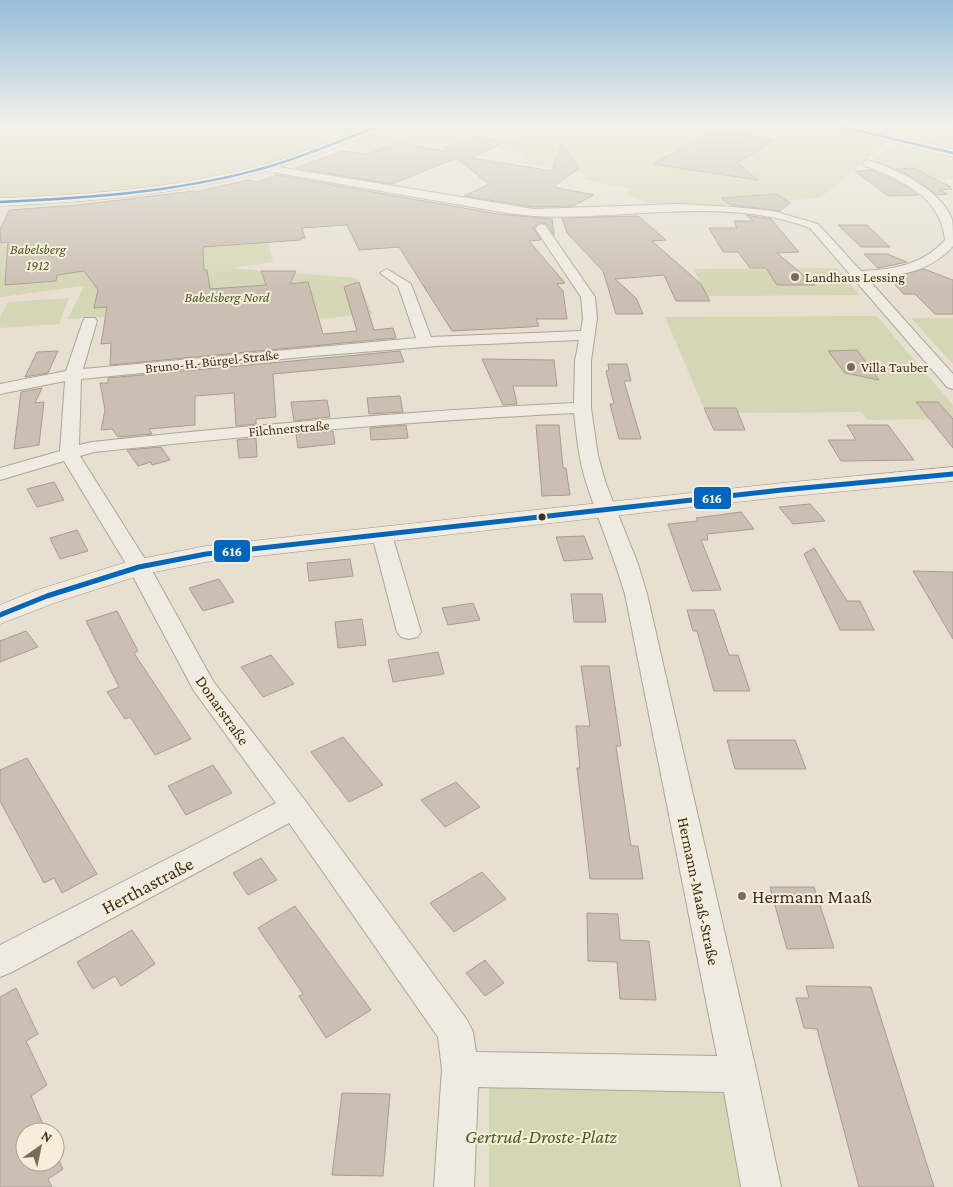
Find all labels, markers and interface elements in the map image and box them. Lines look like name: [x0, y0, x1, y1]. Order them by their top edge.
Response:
park label: Babelsberg 1912: [10, 241, 67, 273]
place label: Landhaus Lessing: [805, 269, 905, 285]
marker: Landhaus Lessing: [789, 271, 801, 283]
park label: Babelsberg Nord: [185, 289, 270, 305]
street label: Bruno-H.-Bürgel-Straße: [144, 346, 280, 376]
place label: Villa Tauber: [861, 359, 928, 375]
marker: Villa Tauber: [845, 361, 857, 373]
street label: Filchnerstraße: [248, 416, 330, 440]
line badge: 616: [693, 486, 732, 510]
text: 616: [702, 490, 722, 506]
unlabelled marker: [537, 512, 547, 522]
line badge: 616: [213, 539, 251, 563]
text: 616: [222, 543, 242, 559]
street label: Donarstraße: [193, 672, 253, 748]
street label: Hermann-Maaß-Straße: [675, 816, 723, 967]
street label: Herthastraße: [98, 853, 197, 918]
place label: Hermann Maaß: [752, 886, 872, 907]
marker: Hermann Maaß: [736, 890, 748, 902]
north arrow: [15, 1122, 65, 1172]
park label: Gertrud-Droste-Platz: [465, 1126, 618, 1147]
text: N: [39, 1127, 56, 1146]

